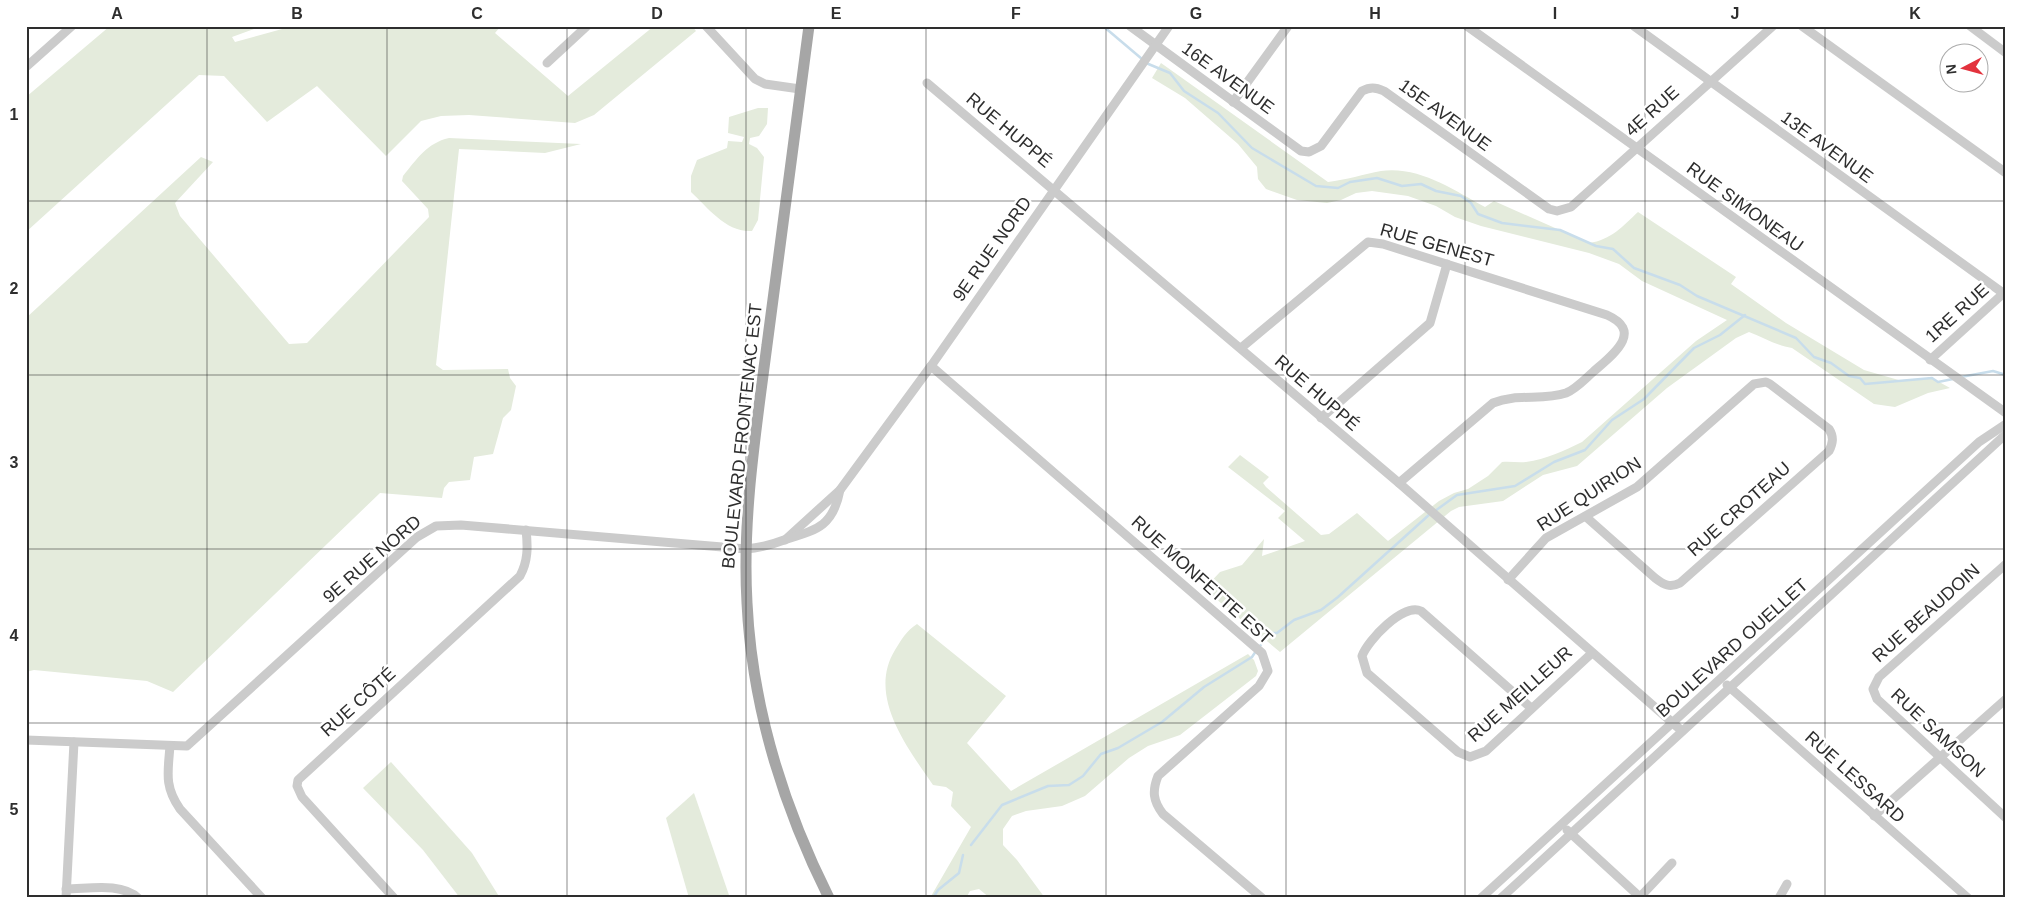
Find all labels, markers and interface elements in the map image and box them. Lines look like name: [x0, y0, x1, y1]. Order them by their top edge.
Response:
text: A: [111, 5, 123, 22]
text: B: [291, 5, 303, 22]
text: C: [471, 5, 483, 22]
text: D: [651, 5, 663, 22]
text: E: [831, 5, 842, 22]
text: F: [1011, 5, 1021, 22]
text: G: [1190, 5, 1202, 22]
text: H: [1369, 5, 1381, 22]
text: I: [1553, 5, 1557, 22]
text: J: [1731, 5, 1739, 22]
text: K: [1909, 5, 1921, 22]
street label: 16E AVENUE: [1178, 38, 1278, 118]
north arrow: [1940, 42, 1990, 92]
text: N: [1943, 63, 1960, 75]
street label: 15E AVENUE: [1395, 75, 1495, 155]
street label: 4E RUE: [1621, 82, 1683, 140]
street label: RUE HUPPÉ: [962, 89, 1056, 171]
text: 1: [10, 106, 19, 123]
street label: 13E AVENUE: [1777, 107, 1877, 187]
street label: RUE SIMONEAU: [1683, 158, 1807, 256]
street label: 9E RUE NORD: [949, 193, 1035, 305]
street label: RUE GENEST: [1378, 219, 1496, 271]
street label: 1RE RUE: [1921, 279, 1993, 347]
text: 2: [10, 280, 19, 297]
street label: BOULEVARD FRONTENAC EST: [718, 302, 766, 570]
street label: RUE HUPPÉ: [1271, 351, 1363, 435]
street label: RUE QUIRION: [1533, 453, 1645, 535]
text: 3: [10, 454, 19, 471]
street label: RUE CROTEAU: [1684, 458, 1794, 560]
street label: 9E RUE NORD: [319, 511, 425, 607]
street label: RUE MONFETTE EST: [1128, 512, 1276, 648]
street label: RUE BEAUDOIN: [1868, 560, 1984, 666]
street label: BOULEVARD OUELLET: [1652, 575, 1812, 721]
text: 4: [10, 627, 19, 644]
street label: RUE MEILLEUR: [1464, 642, 1576, 746]
street label: RUE CÔTÉ: [316, 663, 399, 741]
street label: RUE SAMSON: [1887, 684, 1989, 782]
street label: RUE LESSARD: [1801, 727, 1909, 827]
text: 5: [10, 801, 19, 818]

